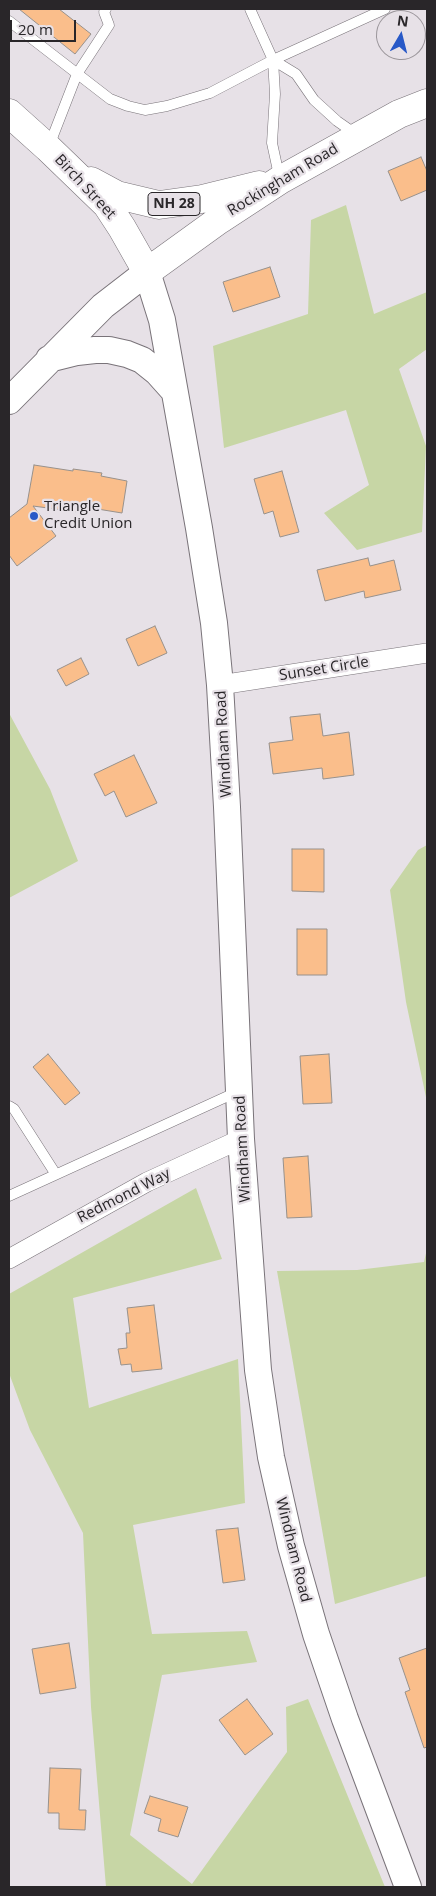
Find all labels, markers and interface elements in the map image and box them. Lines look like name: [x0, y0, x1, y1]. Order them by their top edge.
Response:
scale bar: [12, 10, 79, 42]
north arrow: [376, 10, 426, 60]
text: N: [396, 10, 410, 31]
text: 20 m: [18, 19, 53, 39]
street label: Rockingham Road: [225, 140, 341, 220]
street label: Birch Street: [51, 151, 119, 223]
road number: NH 28: [148, 192, 200, 215]
place label: Triangle Credit Union: [44, 498, 132, 533]
marker: Triangle Credit Union: [28, 510, 40, 522]
street label: Sunset Circle: [278, 653, 370, 685]
street label: Windham Road: [212, 690, 236, 798]
street label: Windham Road: [231, 1095, 255, 1203]
street label: Redmond Way: [75, 1165, 173, 1227]
street label: Windham Road: [271, 1496, 315, 1604]

